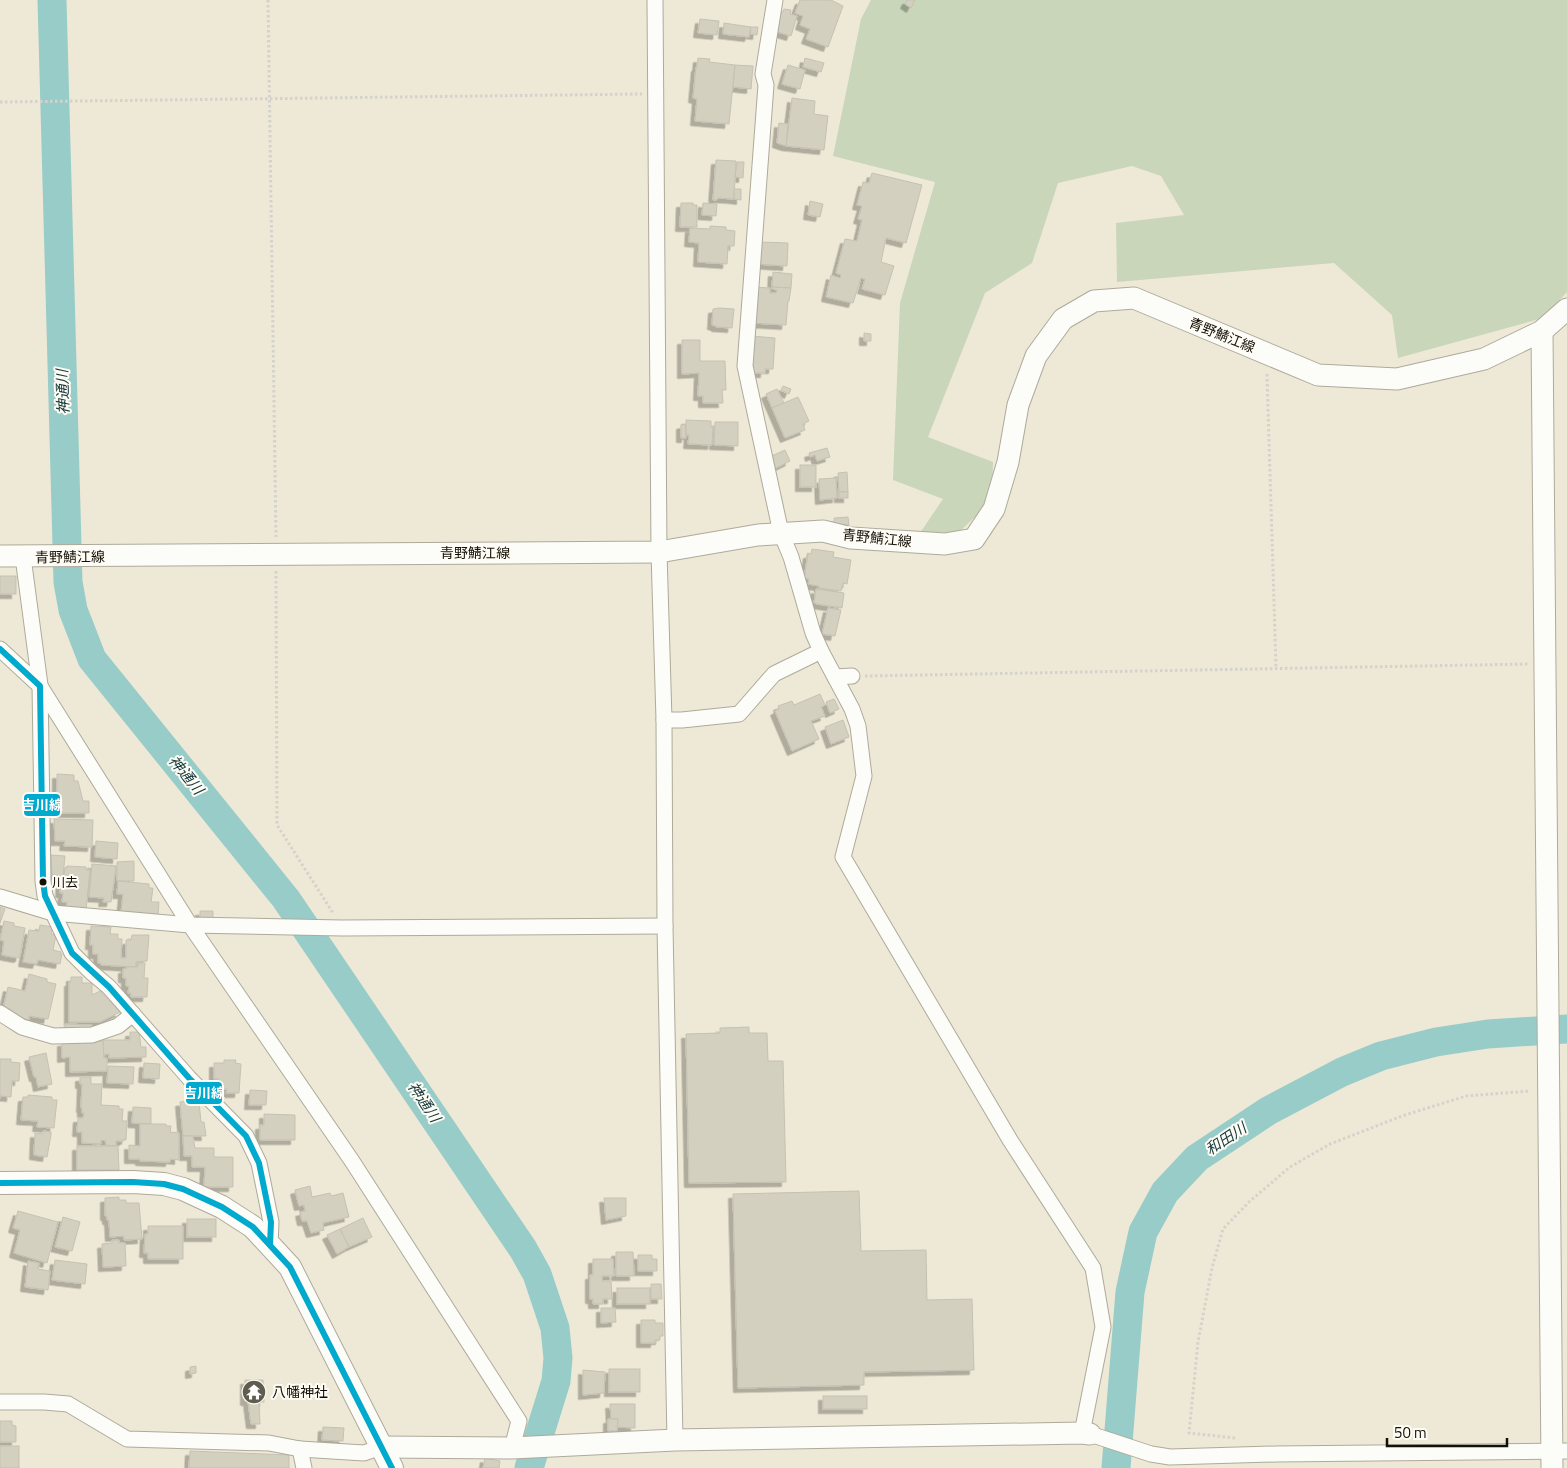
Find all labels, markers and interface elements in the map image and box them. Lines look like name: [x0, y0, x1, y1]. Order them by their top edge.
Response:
street label: 青野鯖江線: [1186, 312, 1259, 357]
water label: 神通川: [50, 367, 75, 415]
street label: 青野鯖江線: [841, 523, 913, 552]
street label: 青野鯖江線: [440, 542, 510, 563]
street label: 青野鯖江線: [35, 545, 105, 568]
water label: 神通川: [163, 750, 211, 801]
line badge: 吉川線: [23, 793, 61, 817]
text: 吉川線: [21, 794, 63, 815]
place label: 川去: [52, 872, 78, 892]
marker: 川去: [38, 877, 48, 887]
water label: 神通川: [402, 1077, 448, 1128]
line badge: 吉川線: [185, 1081, 223, 1105]
text: 吉川線: [183, 1082, 225, 1103]
water label: 和田川: [1201, 1116, 1253, 1160]
temple icon: 八幡神社: [241, 1379, 267, 1405]
place label: 八幡神社: [272, 1381, 328, 1402]
scale bar: [1387, 1416, 1507, 1448]
text: 50 m: [1394, 1421, 1427, 1444]

